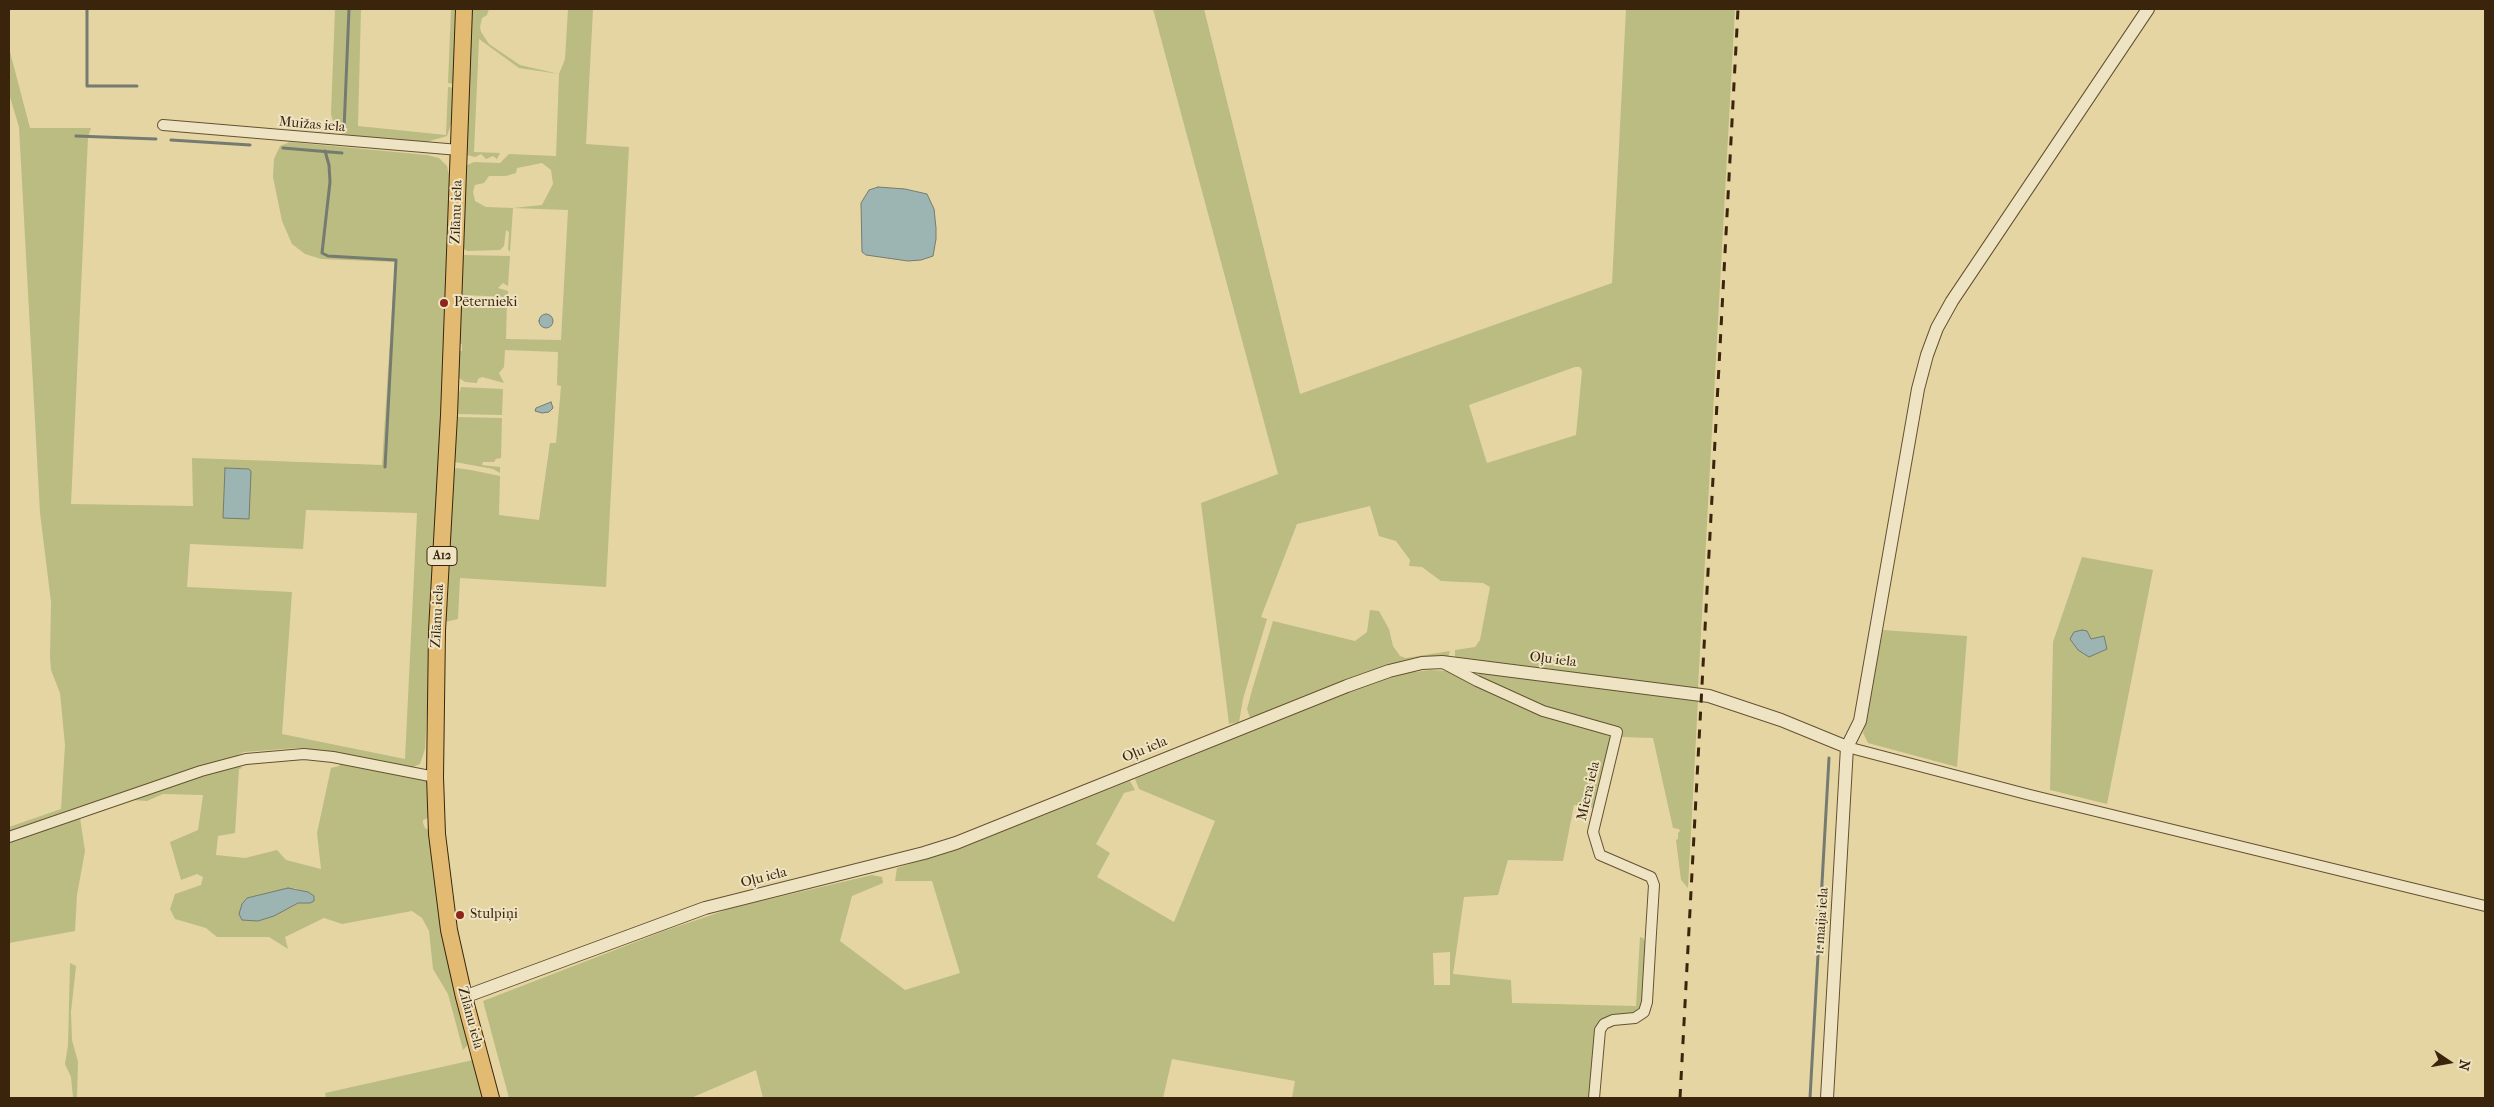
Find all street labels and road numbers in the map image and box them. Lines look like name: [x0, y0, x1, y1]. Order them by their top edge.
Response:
street label: Muižas iela: [278, 114, 346, 136]
street label: Zīlānu iela: [447, 180, 467, 244]
road number: A12: [427, 546, 457, 566]
street label: Zīlānu iela: [428, 584, 448, 648]
street label: Oļu iela: [1529, 649, 1577, 671]
street label: Oļu iela: [1120, 733, 1170, 767]
street label: Miera iela: [1574, 760, 1604, 822]
street label: Oļu iela: [739, 864, 789, 892]
street label: 1. maija iela: [1811, 887, 1833, 955]
street label: Zīlānu iela: [454, 985, 486, 1051]

